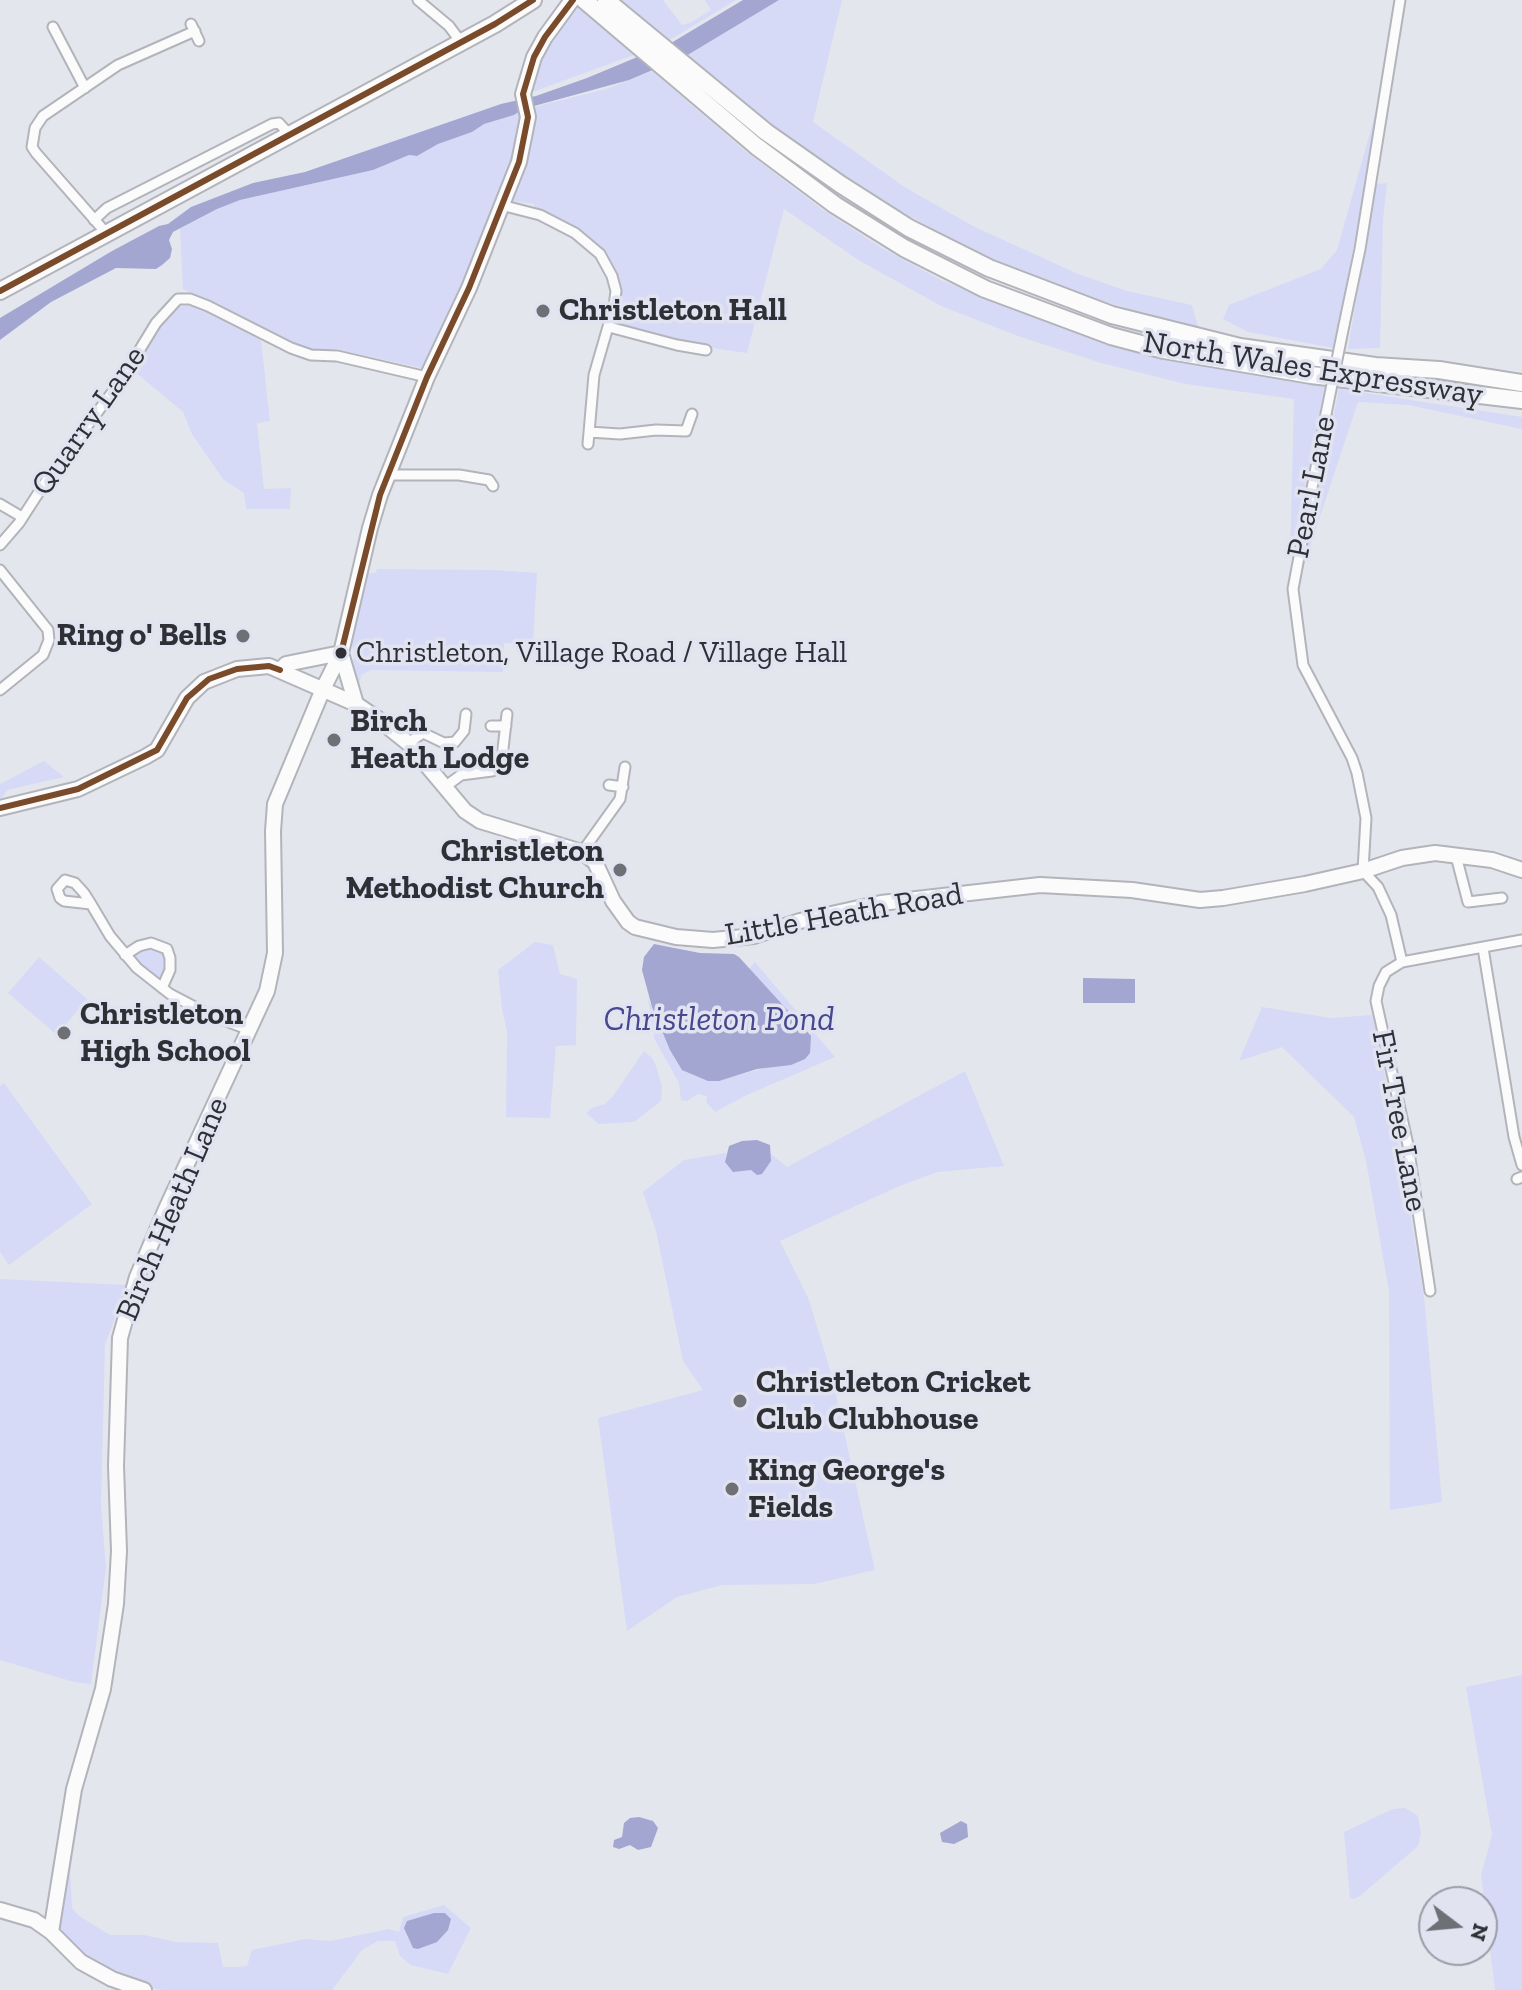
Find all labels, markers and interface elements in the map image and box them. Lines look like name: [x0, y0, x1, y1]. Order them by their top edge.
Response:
place label: Christleton Hall: [559, 292, 787, 330]
marker: Christleton Hall: [534, 302, 552, 320]
street label: North Wales Expressway: [1140, 323, 1486, 415]
street label: Quarry Lane: [23, 339, 155, 503]
street label: Pearl Lane: [1279, 413, 1345, 561]
place label: Ring o' Bells: [57, 617, 227, 655]
marker: Ring o' Bells: [234, 627, 252, 645]
place label: Christleton, Village Road / Village Hall: [356, 635, 847, 671]
marker: Christleton, Village Road / Village Hall: [333, 645, 349, 661]
place label: Birch Heath Lodge: [350, 703, 529, 778]
marker: Birch Heath Lodge: [325, 731, 343, 749]
place label: Christleton Methodist Church: [345, 833, 604, 908]
marker: Christleton Methodist Church: [611, 861, 629, 879]
street label: Little Heath Road: [722, 875, 966, 955]
place label: Christleton High School: [80, 996, 251, 1071]
water label: Christleton Pond: [603, 1000, 835, 1040]
marker: Christleton High School: [55, 1024, 73, 1042]
street label: Fir Tree Lane: [1363, 1027, 1435, 1215]
street label: Birch Heath Lane: [109, 1092, 237, 1326]
place label: Christleton Cricket Club Clubhouse: [756, 1364, 1030, 1439]
marker: Christleton Cricket Club Clubhouse: [731, 1392, 749, 1410]
place label: King George's Fields: [748, 1452, 945, 1527]
marker: King George's Fields: [723, 1480, 741, 1498]
north arrow: [1418, 1886, 1498, 1966]
text: N: [1464, 1920, 1495, 1944]

